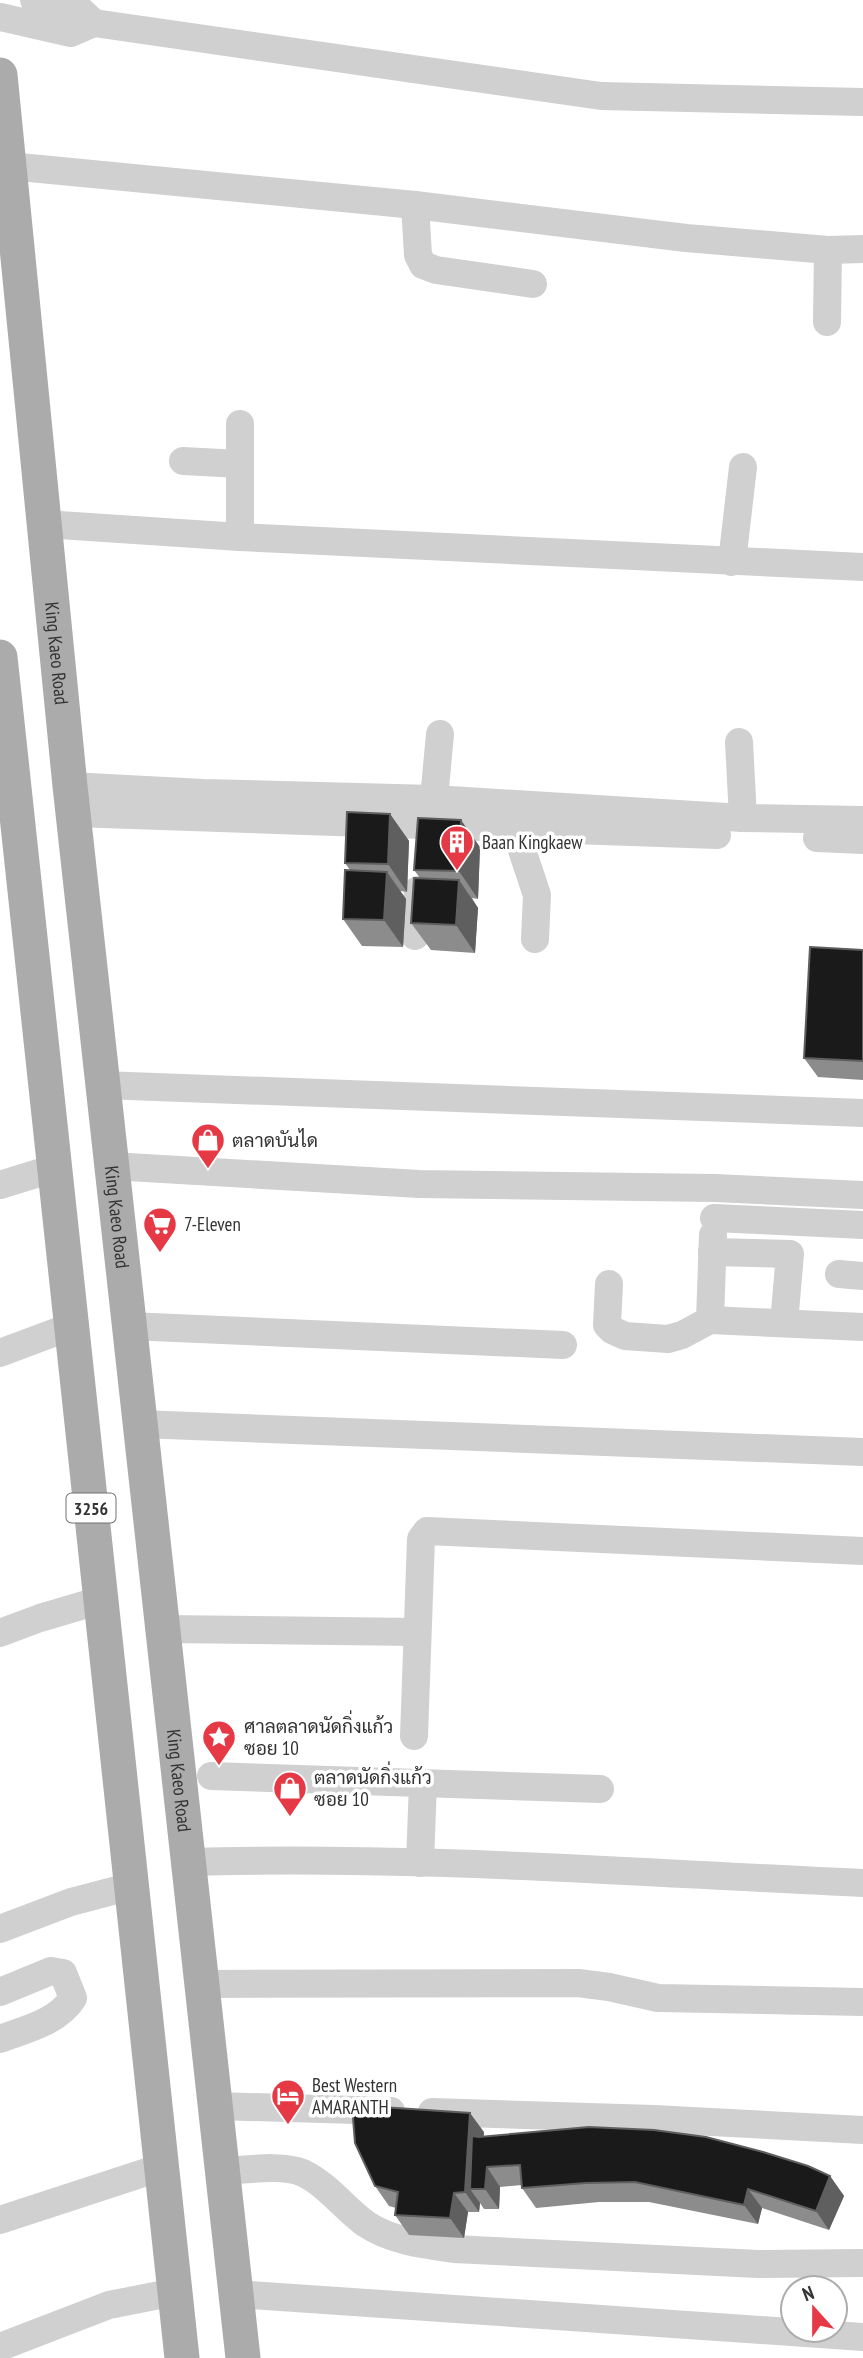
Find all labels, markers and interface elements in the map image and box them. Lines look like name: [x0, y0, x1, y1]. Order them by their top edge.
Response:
street label: King Kaeo Road: [40, 601, 74, 706]
building icon: Baan Kingkaew: [438, 823, 476, 872]
place label: Baan Kingkaew: [482, 830, 583, 854]
shop icon: ตลาดบันได: [189, 1121, 227, 1170]
place label: ตลาดบันได: [232, 1128, 318, 1152]
street label: King Kaeo Road: [100, 1164, 135, 1270]
supermarket icon: 7-Eleven: [141, 1205, 179, 1254]
place label: 7-Eleven: [184, 1212, 241, 1236]
road number: 3256: [66, 1493, 116, 1522]
place label: ศาลตลาดนัดกิ่งแก้ว ซอย 10: [244, 1710, 393, 1760]
place icon: ศาลตลาดนัดกิ่งแก้ว ซอย 10: [200, 1718, 238, 1767]
street label: King Kaeo Road: [162, 1728, 197, 1833]
place label: ตลาดนัดกิ่งแก้ว ซอย 10: [314, 1761, 432, 1811]
shop icon: ตลาดนัดกิ่งแก้ว ซอย 10: [271, 1769, 309, 1818]
place label: Best Western AMARANTH: [312, 2073, 397, 2119]
hotel icon: Best Western AMARANTH: [269, 2077, 307, 2126]
north arrow: [779, 2274, 849, 2344]
text: N: [799, 2280, 817, 2306]

